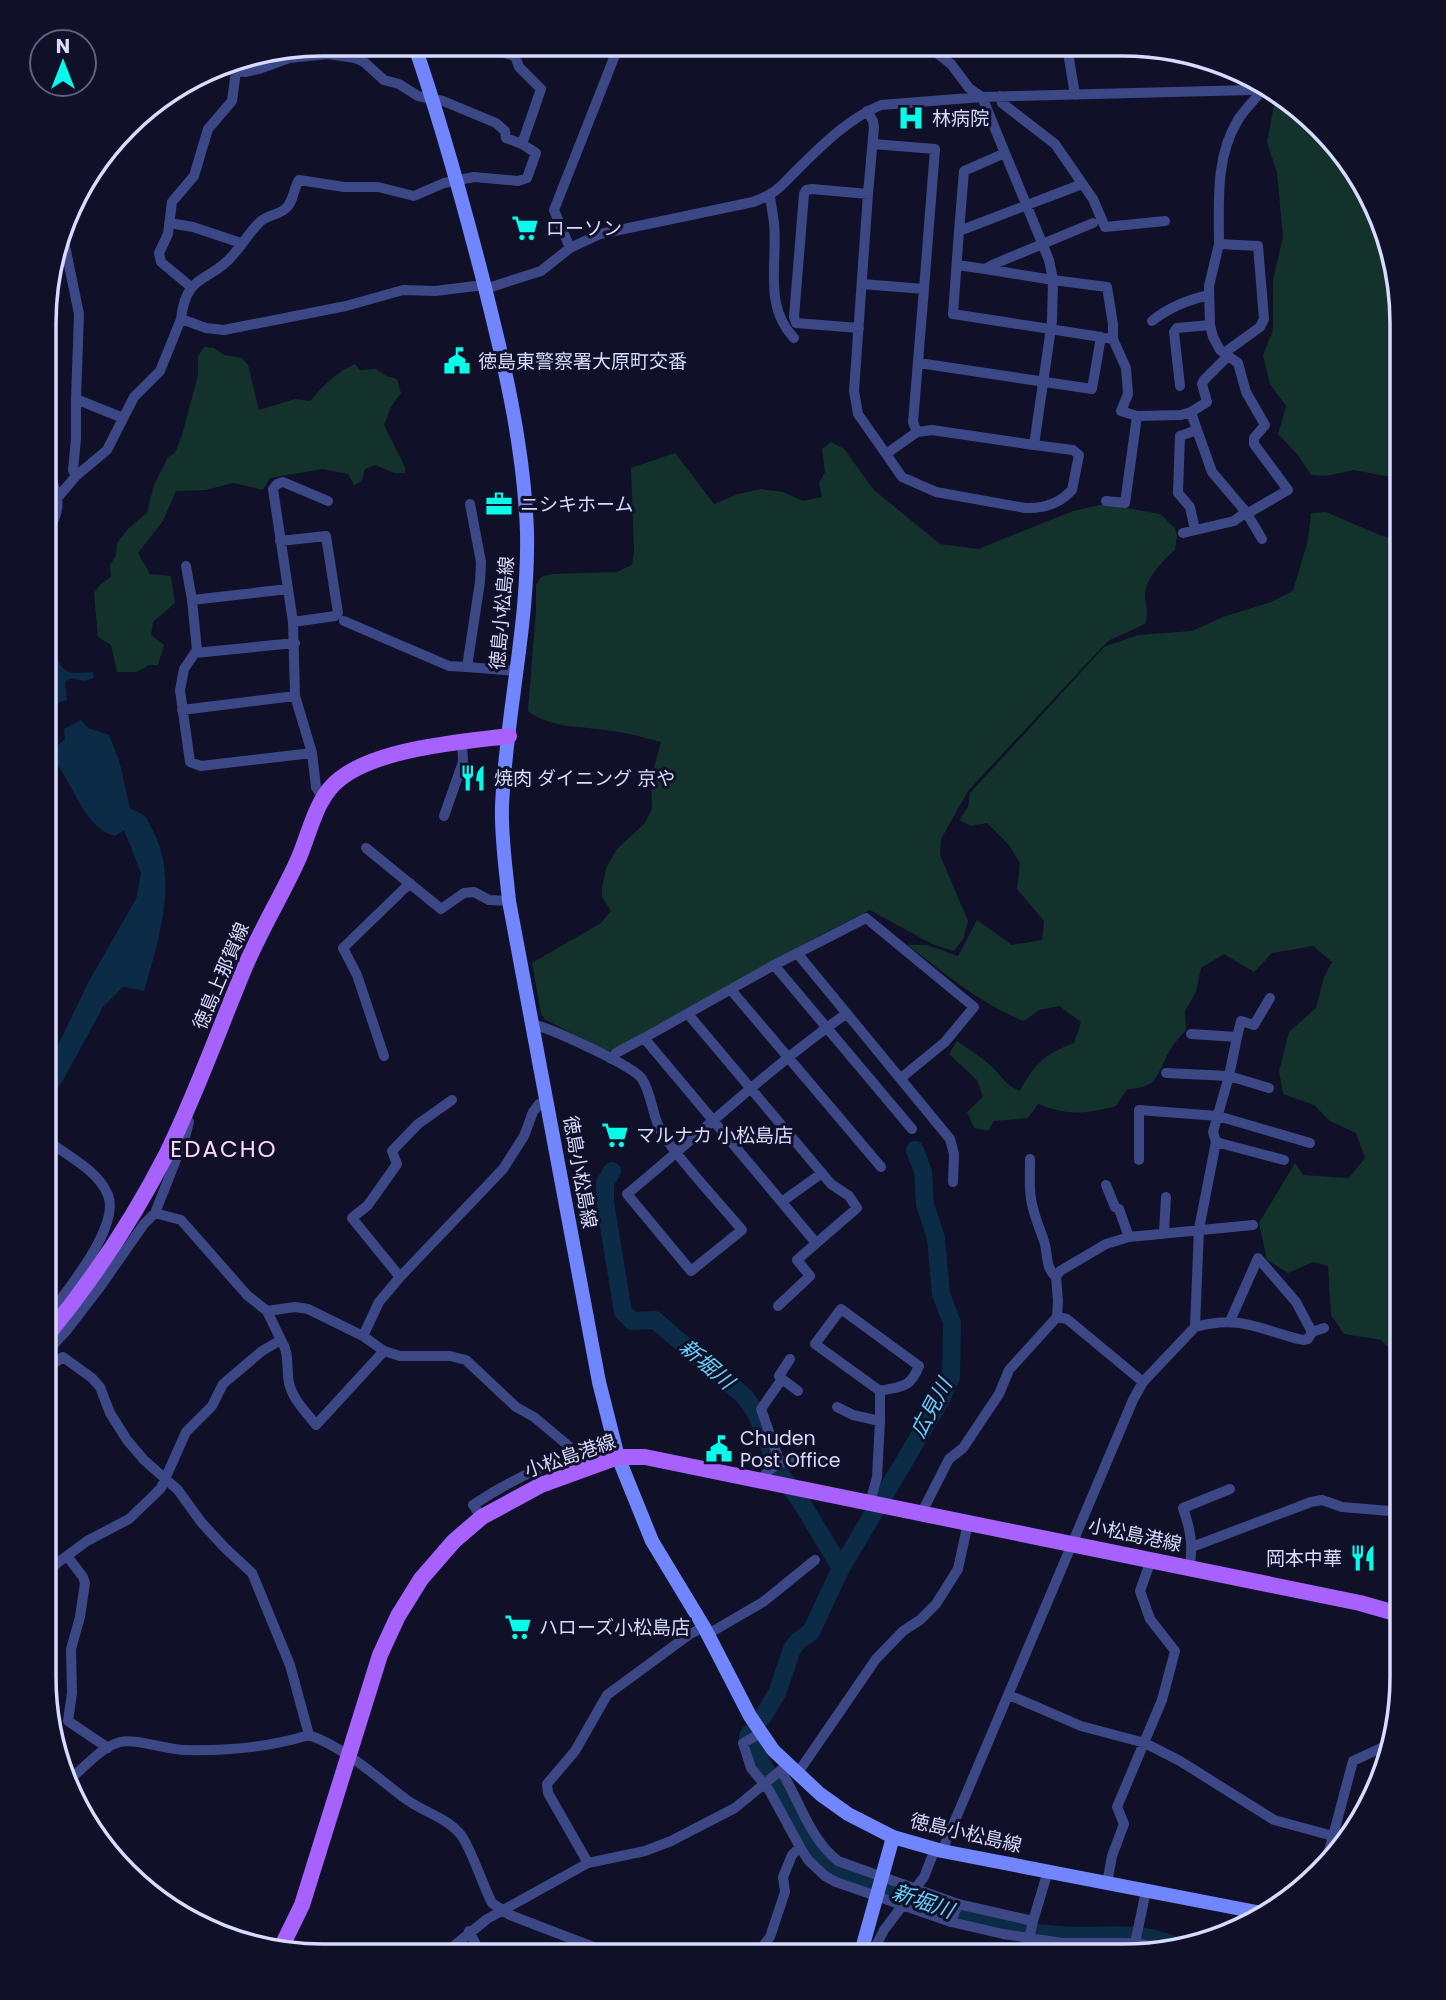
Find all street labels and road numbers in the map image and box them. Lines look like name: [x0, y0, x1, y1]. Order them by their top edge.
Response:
street label: 徳島小松島線: [484, 555, 520, 671]
street label: 徳島上那賀線: [186, 918, 256, 1034]
street label: 徳島小松島線: [557, 1114, 603, 1230]
street label: 小松島港線: [521, 1428, 619, 1484]
street label: 小松島港線: [1086, 1512, 1184, 1558]
street label: 徳島小松島線: [907, 1807, 1025, 1859]

